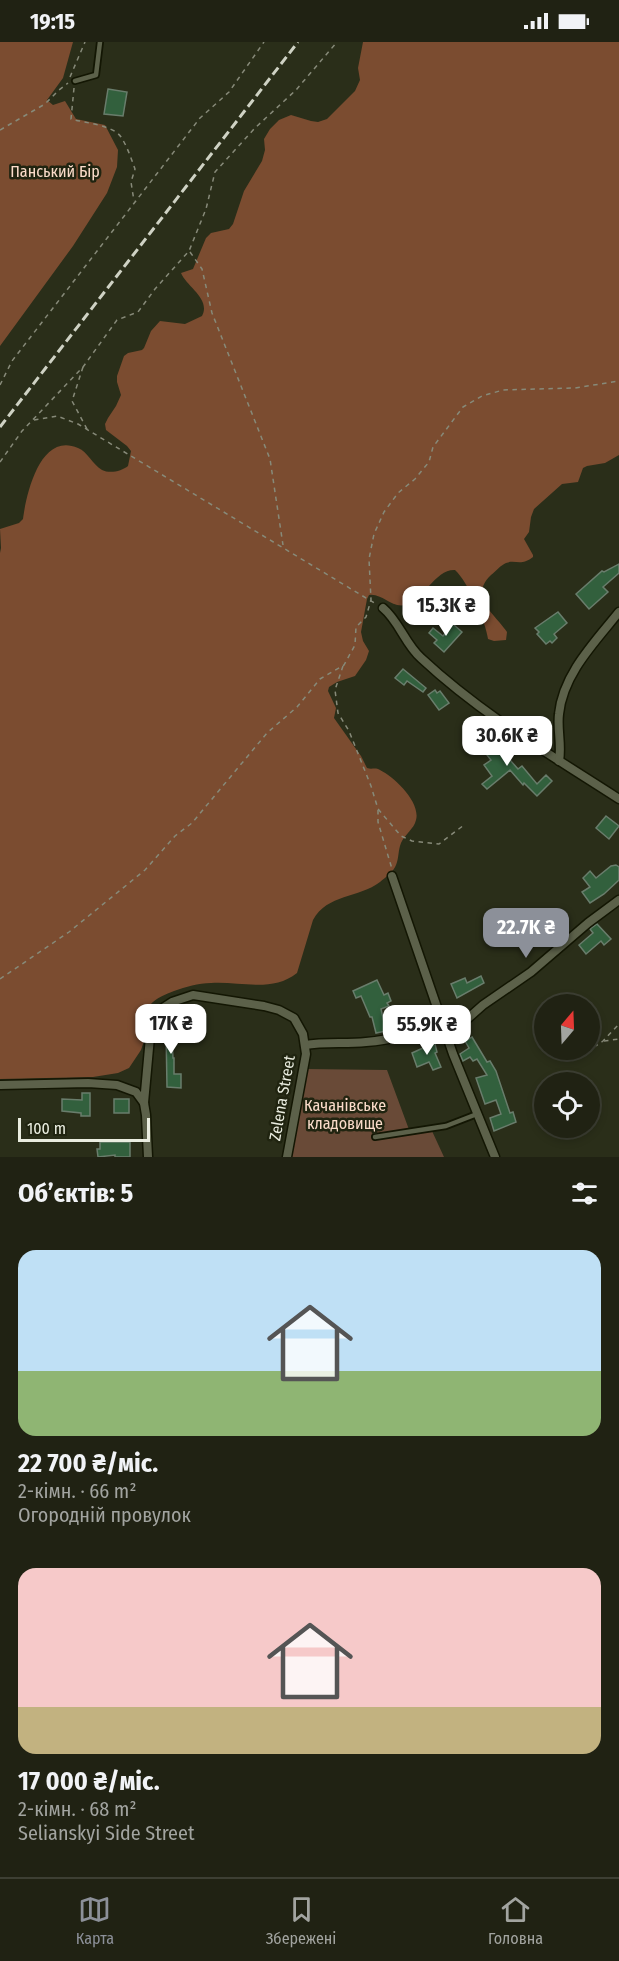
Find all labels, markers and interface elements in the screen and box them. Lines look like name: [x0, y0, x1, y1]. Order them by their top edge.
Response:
text: 19:15: [30, 8, 75, 35]
park label: Панський Бір: [10, 162, 100, 181]
pin: 15.3K ₴: [391, 586, 501, 637]
text: 15.3K ₴: [417, 593, 476, 617]
pin: 30.6K ₴: [452, 716, 562, 767]
text: 30.6K ₴: [476, 723, 538, 747]
pin: 22.7K ₴: [471, 908, 581, 959]
text: 22.7K ₴: [497, 915, 555, 939]
north arrow: [534, 994, 600, 1060]
map controls: [534, 994, 600, 1138]
pin: 17K ₴: [129, 1004, 213, 1055]
pin: 55.9K ₴: [372, 1005, 482, 1056]
text: 17K ₴: [149, 1011, 193, 1035]
text: 55.9K ₴: [397, 1012, 457, 1036]
street label: Zelena Street: [265, 1053, 299, 1142]
button: locate: [534, 1072, 600, 1138]
park label: Качанівське кладовище: [304, 1096, 386, 1133]
scale bar: [18, 1115, 150, 1142]
text: 100 m: [27, 1119, 66, 1138]
icon: filters: [568, 1177, 601, 1210]
text: Об’єктів: 5: [18, 1178, 133, 1209]
icon: home: [256, 1289, 364, 1397]
text: 22 700 ₴/міс.: [18, 1448, 158, 1479]
text: 2-кімн. · 66 m²: [18, 1479, 136, 1503]
text: Огородній провулок: [18, 1503, 191, 1527]
icon: home: [256, 1607, 364, 1715]
text: 17 000 ₴/міс.: [18, 1766, 160, 1797]
text: 2-кімн. · 68 m²: [18, 1797, 136, 1821]
text: Selianskyi Side Street: [18, 1821, 194, 1845]
tab: Карта: [76, 1893, 114, 1948]
tab: Збережені: [266, 1893, 336, 1948]
tab: Головна: [488, 1893, 543, 1948]

